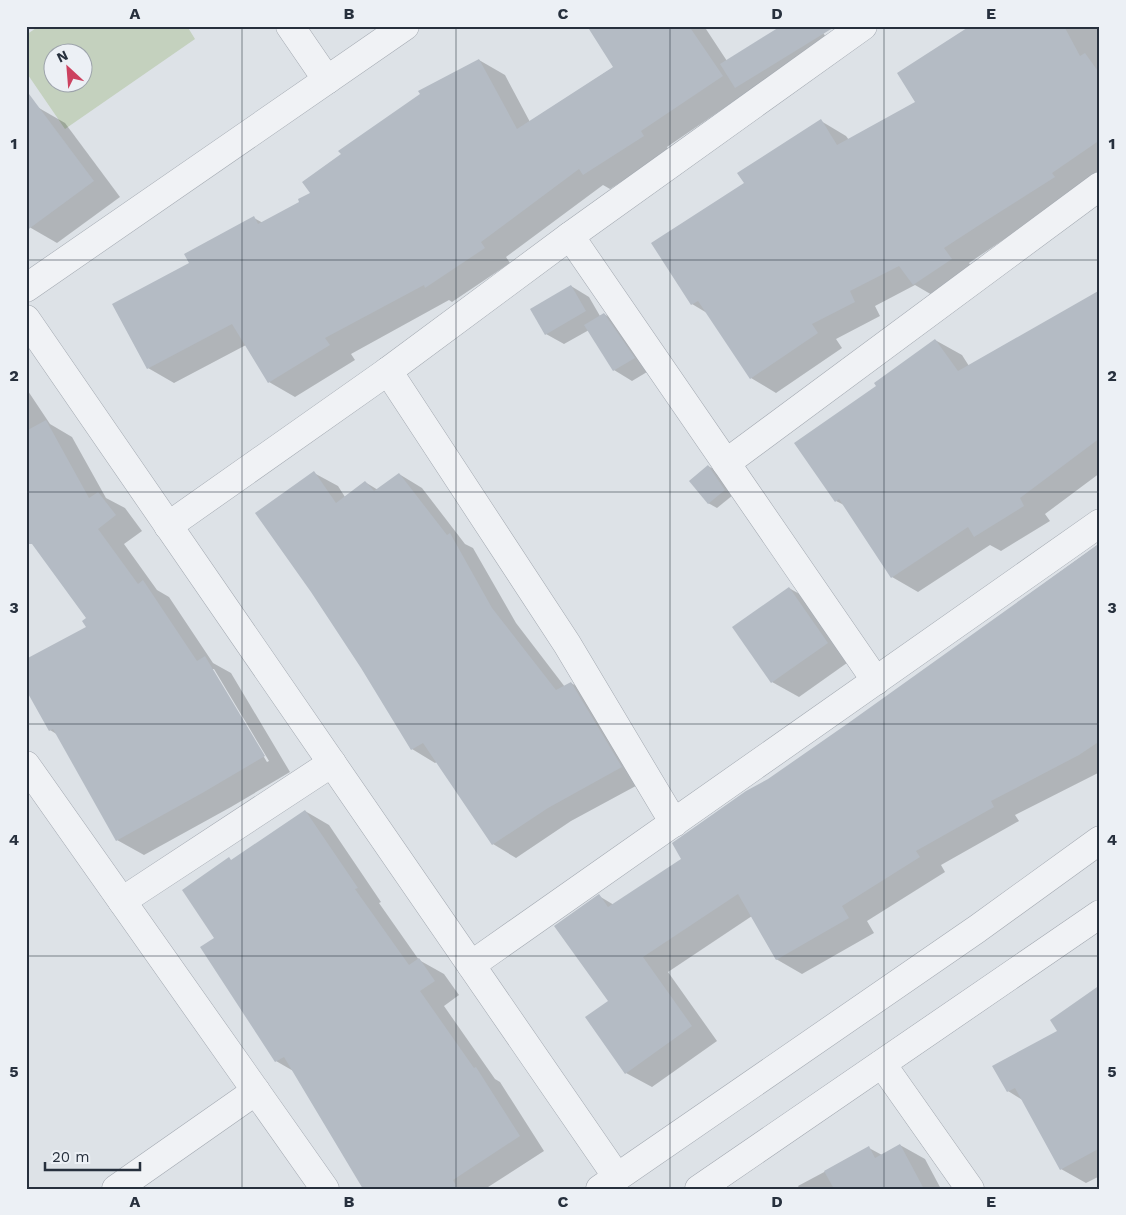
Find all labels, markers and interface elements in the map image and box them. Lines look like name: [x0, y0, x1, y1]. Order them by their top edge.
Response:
text: A: [130, 4, 141, 23]
text: B: [344, 4, 355, 23]
text: C: [558, 4, 569, 23]
text: D: [771, 4, 783, 23]
text: E: [986, 4, 996, 23]
north arrow: [42, 42, 92, 92]
text: N: [54, 47, 70, 66]
text: 1: [11, 134, 17, 153]
text: 1: [1109, 134, 1115, 153]
text: 2: [9, 366, 19, 385]
text: 2: [1107, 366, 1117, 385]
text: 3: [9, 598, 19, 617]
text: 3: [1107, 598, 1117, 617]
text: 4: [9, 830, 19, 849]
text: 4: [1107, 830, 1117, 849]
text: 5: [9, 1062, 19, 1081]
text: 5: [1107, 1062, 1117, 1081]
scale bar: [45, 1140, 140, 1172]
text: 20 m: [52, 1148, 90, 1166]
text: A: [130, 1192, 141, 1211]
text: B: [344, 1192, 355, 1211]
text: C: [558, 1192, 569, 1211]
text: D: [771, 1192, 783, 1211]
text: E: [986, 1192, 996, 1211]

